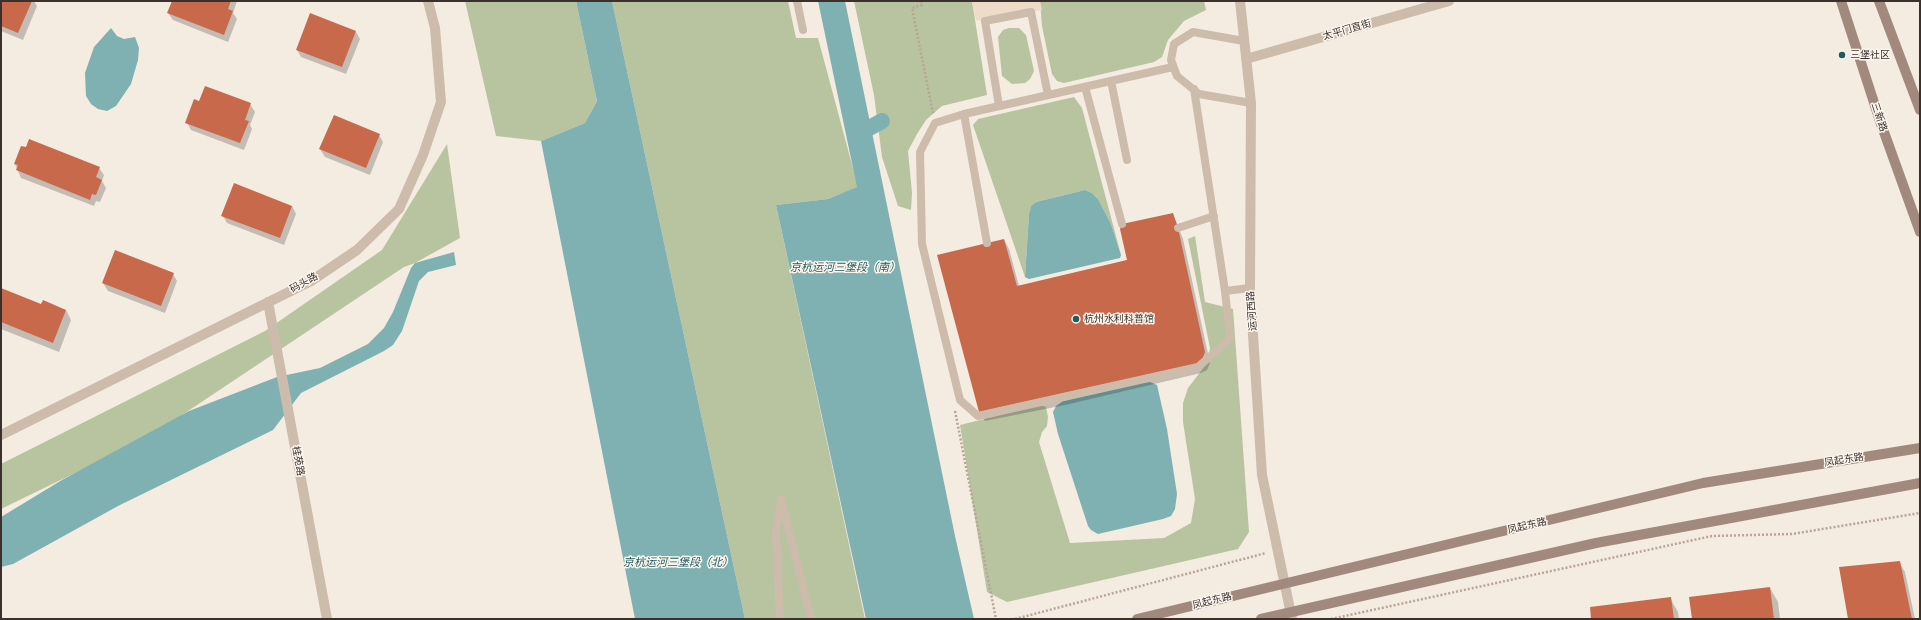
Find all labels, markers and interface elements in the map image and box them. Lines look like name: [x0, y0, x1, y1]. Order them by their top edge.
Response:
street label: 太平门直街: [1321, 17, 1373, 43]
place label: 三堡社区: [1850, 49, 1890, 61]
marker: 三堡社区: [1837, 50, 1847, 60]
street label: 三新路: [1869, 101, 1889, 133]
water label: 京杭运河三堡段（南）: [790, 261, 900, 275]
street label: 码头路: [288, 270, 320, 296]
street label: 运河西路: [1245, 291, 1259, 331]
place label: 杭州水利科普馆: [1084, 313, 1154, 325]
marker: 杭州水利科普馆: [1071, 314, 1081, 324]
street label: 桂苑路: [289, 445, 307, 477]
street label: 凤起东路: [1823, 451, 1865, 469]
street label: 凤起东路: [1506, 516, 1548, 536]
water label: 京杭运河三堡段（北）: [623, 556, 733, 570]
street label: 凤起东路: [1191, 590, 1233, 612]

